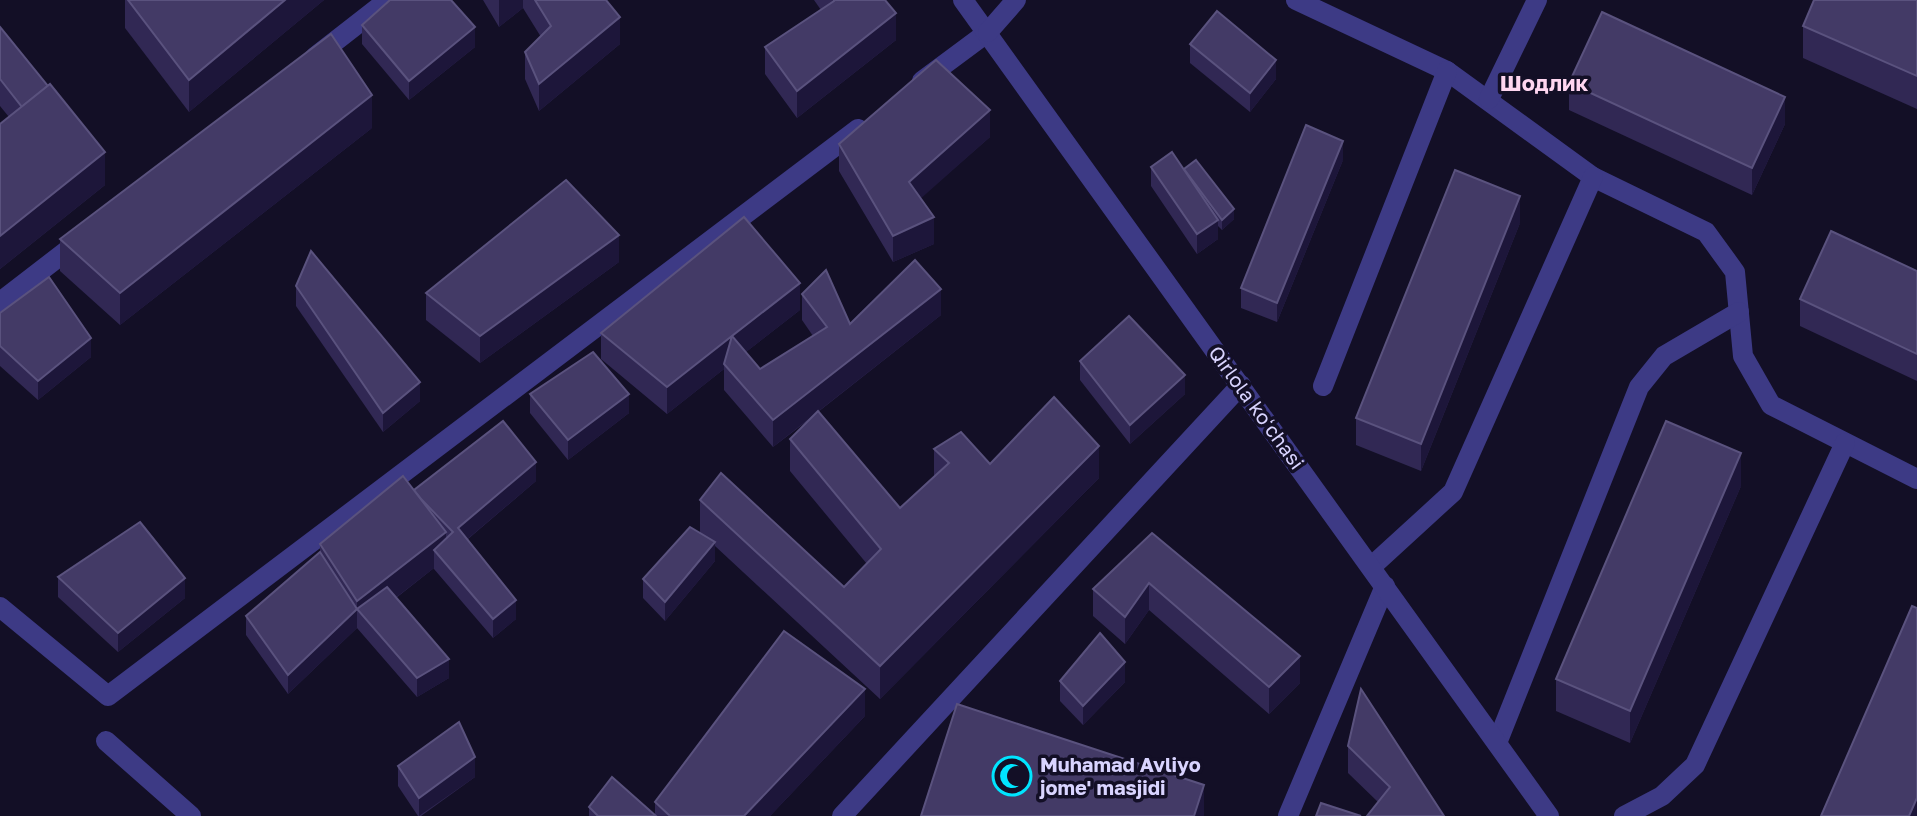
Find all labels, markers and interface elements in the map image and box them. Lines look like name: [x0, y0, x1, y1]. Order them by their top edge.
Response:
district label: Шодлик: [1500, 69, 1589, 96]
street label: Qirlola koʻchasi: [1204, 341, 1310, 473]
place label: Muhamad Avliyo jome' masjidi: [1039, 752, 1201, 799]
mosque icon: Muhamad Avliyo jome' masjidi: [991, 755, 1033, 797]

